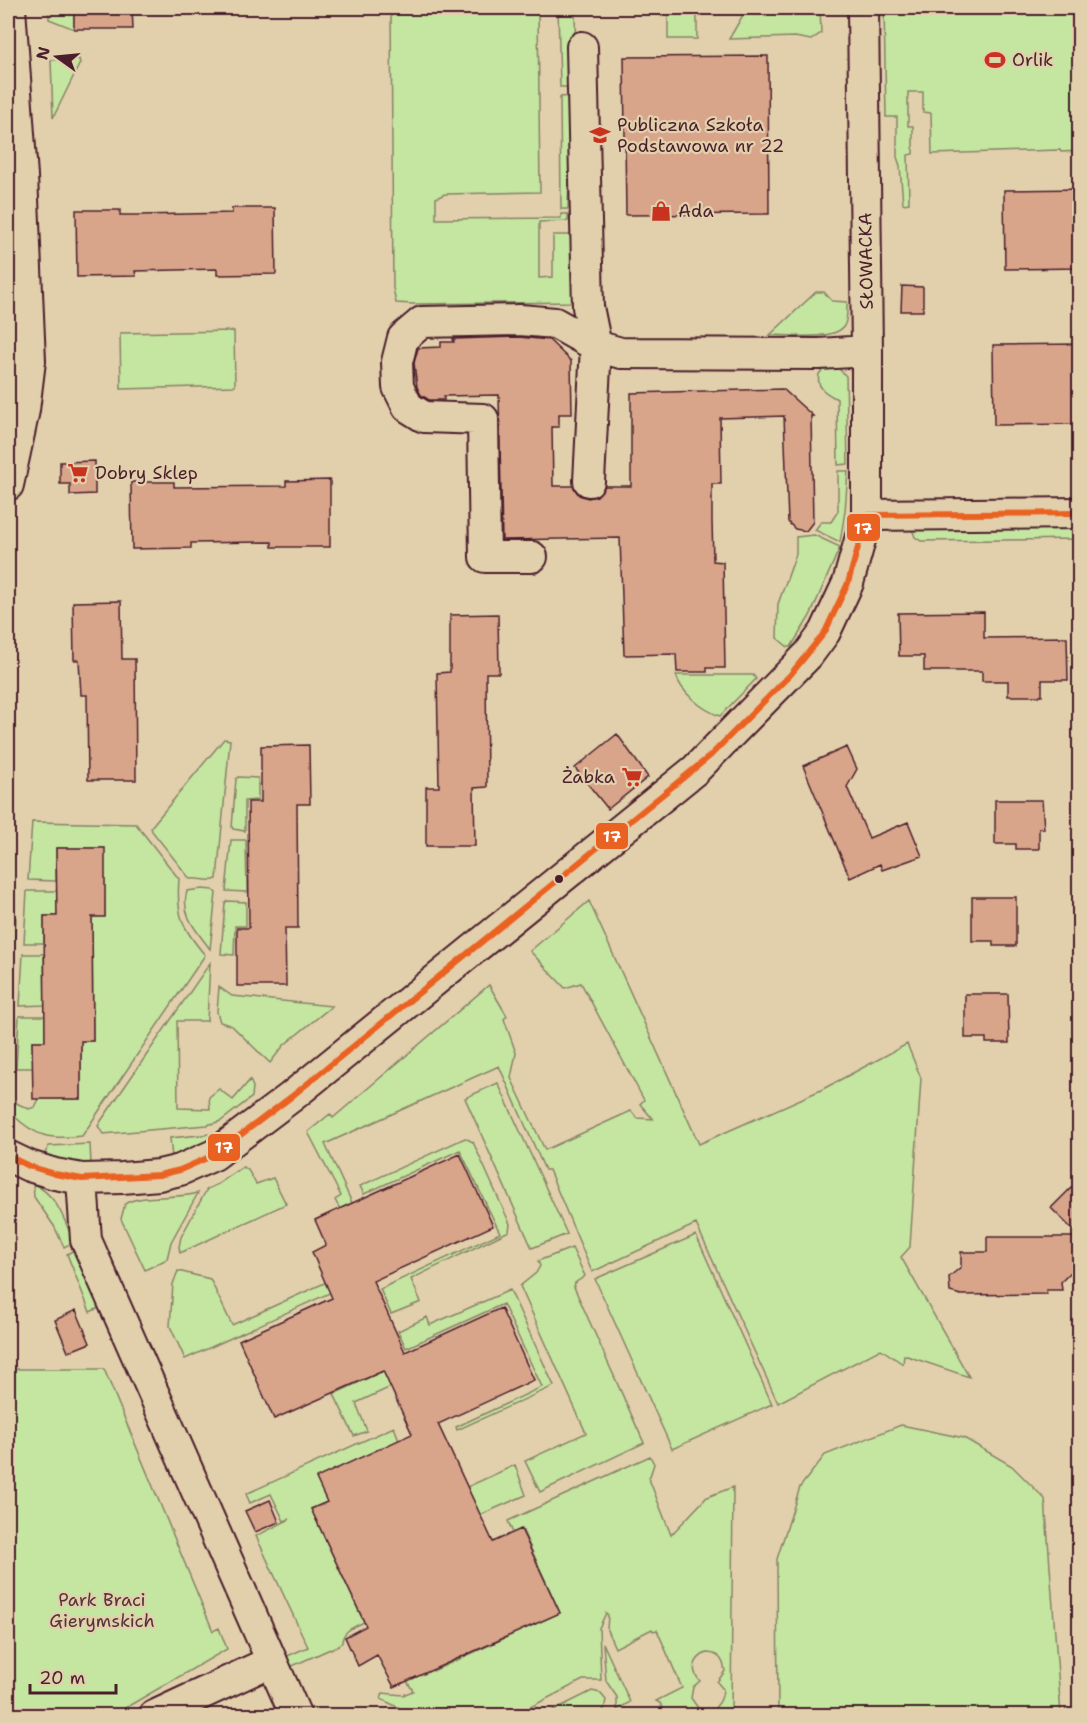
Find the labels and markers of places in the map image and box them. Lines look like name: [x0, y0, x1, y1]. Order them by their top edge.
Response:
sports icon: Orlik: [983, 48, 1007, 72]
place label: Orlik: [1012, 48, 1053, 72]
place label: Publiczna Szkoła Podstawowa nr 22: [617, 113, 784, 158]
school or university icon: Publiczna Szkoła Podstawowa nr 22: [588, 123, 612, 147]
shop icon: Ada: [649, 199, 673, 223]
place label: Ada: [678, 199, 714, 223]
supermarket icon: Dobry Sklep: [66, 461, 90, 485]
place label: Dobry Sklep: [95, 461, 198, 485]
place label: Żabka: [562, 765, 615, 789]
supermarket icon: Żabka: [620, 765, 644, 789]
unlabelled marker: [553, 873, 565, 885]

